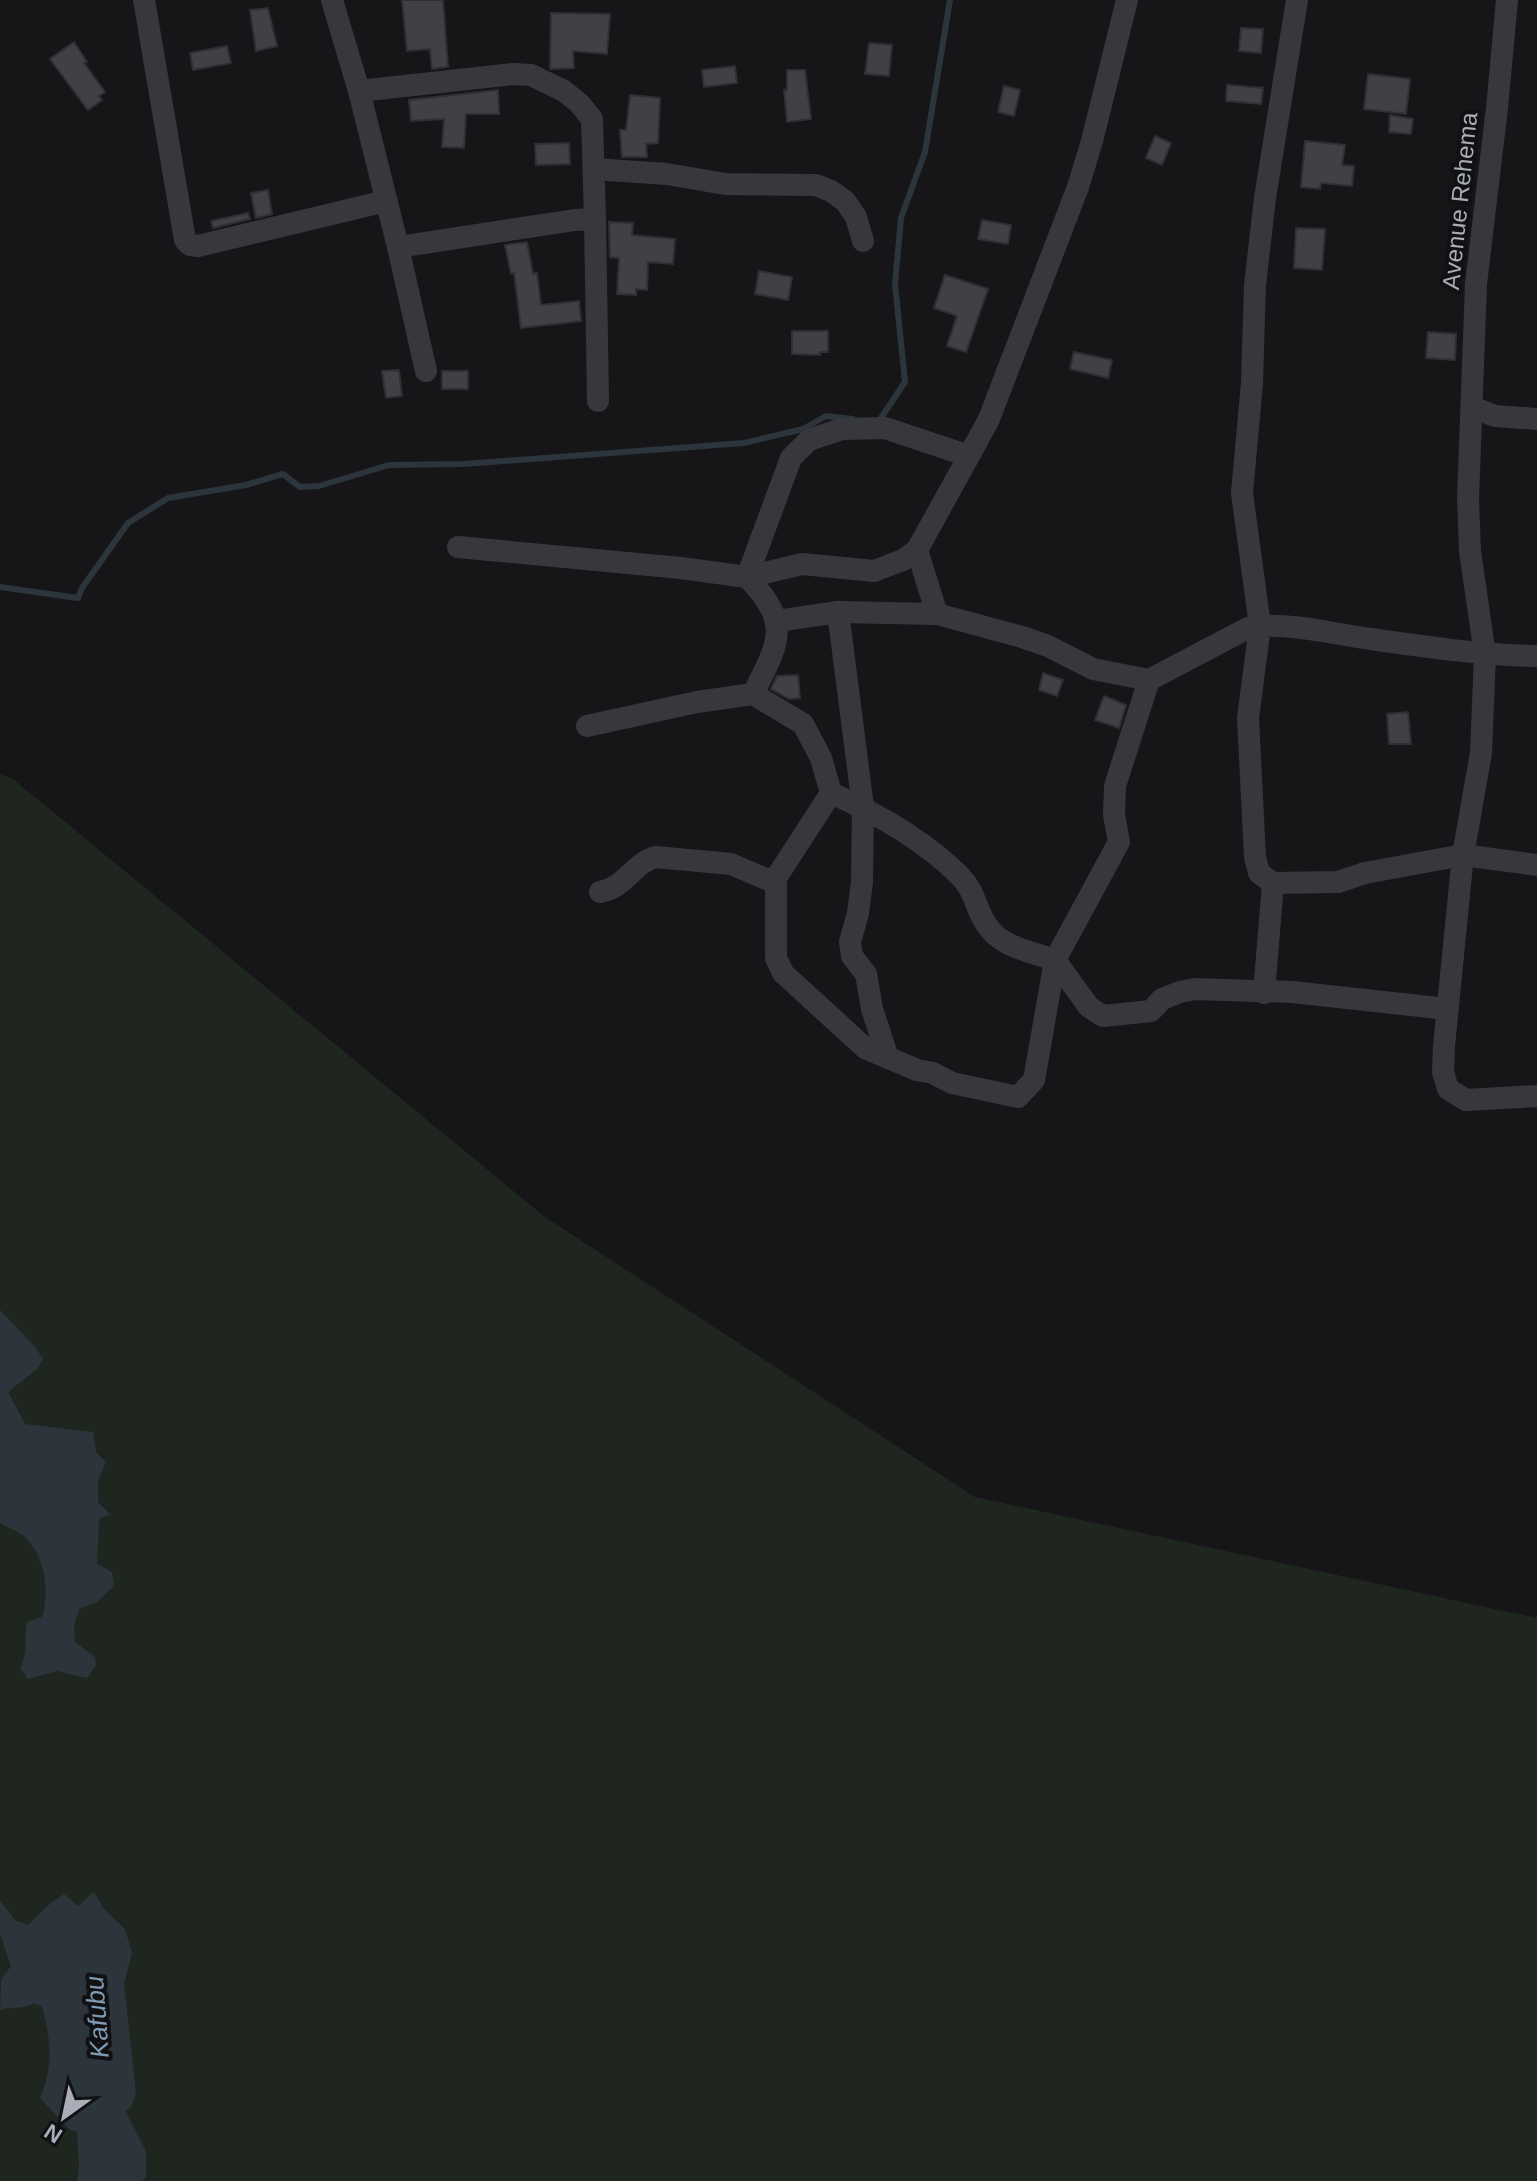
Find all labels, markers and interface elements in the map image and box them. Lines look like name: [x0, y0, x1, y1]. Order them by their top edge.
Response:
street label: Avenue Rehema: [1437, 110, 1482, 291]
water label: Kafubu: [79, 1975, 115, 2059]
north arrow: [24, 2077, 104, 2157]
text: N: [40, 2119, 67, 2148]

